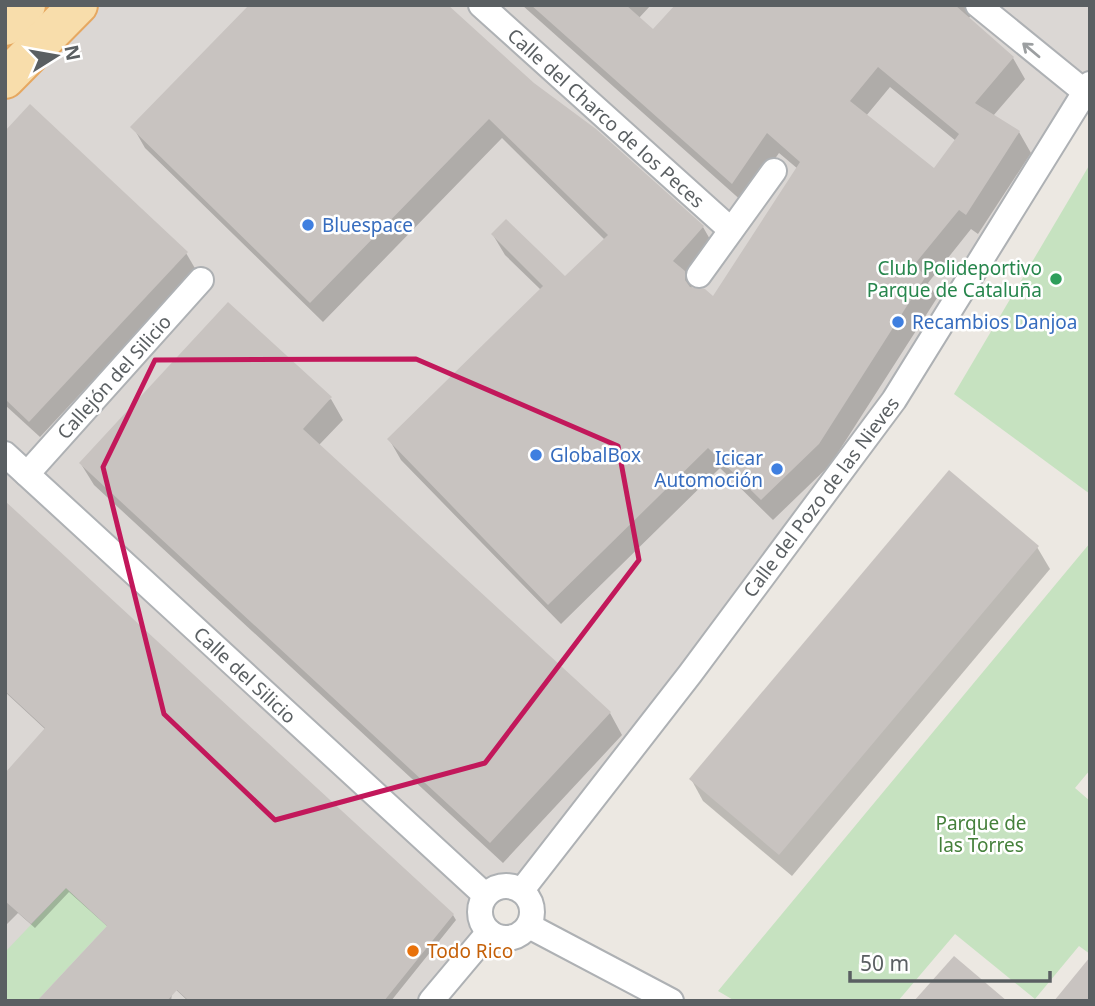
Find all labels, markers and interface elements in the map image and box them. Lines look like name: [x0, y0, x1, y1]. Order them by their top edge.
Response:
north arrow: [21, 21, 91, 91]
street label: Calle del Charco de los Peces: [502, 22, 710, 214]
one-way arrow: [1023, 42, 1041, 58]
text: N: [58, 43, 87, 63]
place label: Bluespace: [322, 212, 413, 238]
marker: Bluespace: [300, 217, 316, 233]
place label: Club Polideportivo Parque de Cataluña: [867, 255, 1042, 303]
marker: Club Polideportivo Parque de Cataluña: [1048, 271, 1064, 287]
street label: Callejón del Silicio: [51, 309, 177, 445]
place label: Recambios Danjoa: [912, 309, 1078, 335]
marker: Recambios Danjoa: [890, 314, 906, 330]
street label: Calle del Pozo de las Nieves: [737, 391, 905, 603]
place label: GlobalBox: [550, 442, 641, 468]
place label: Icicar Automoción: [654, 445, 763, 493]
marker: GlobalBox: [528, 447, 544, 463]
marker: Icicar Automoción: [769, 461, 785, 477]
street label: Calle del Silicio: [188, 621, 302, 729]
park label: Parque de las Torres: [935, 810, 1027, 858]
place label: Todo Rico: [427, 938, 513, 964]
scale bar: [850, 940, 1050, 984]
marker: Todo Rico: [405, 943, 421, 959]
text: 50 m: [860, 949, 909, 977]

